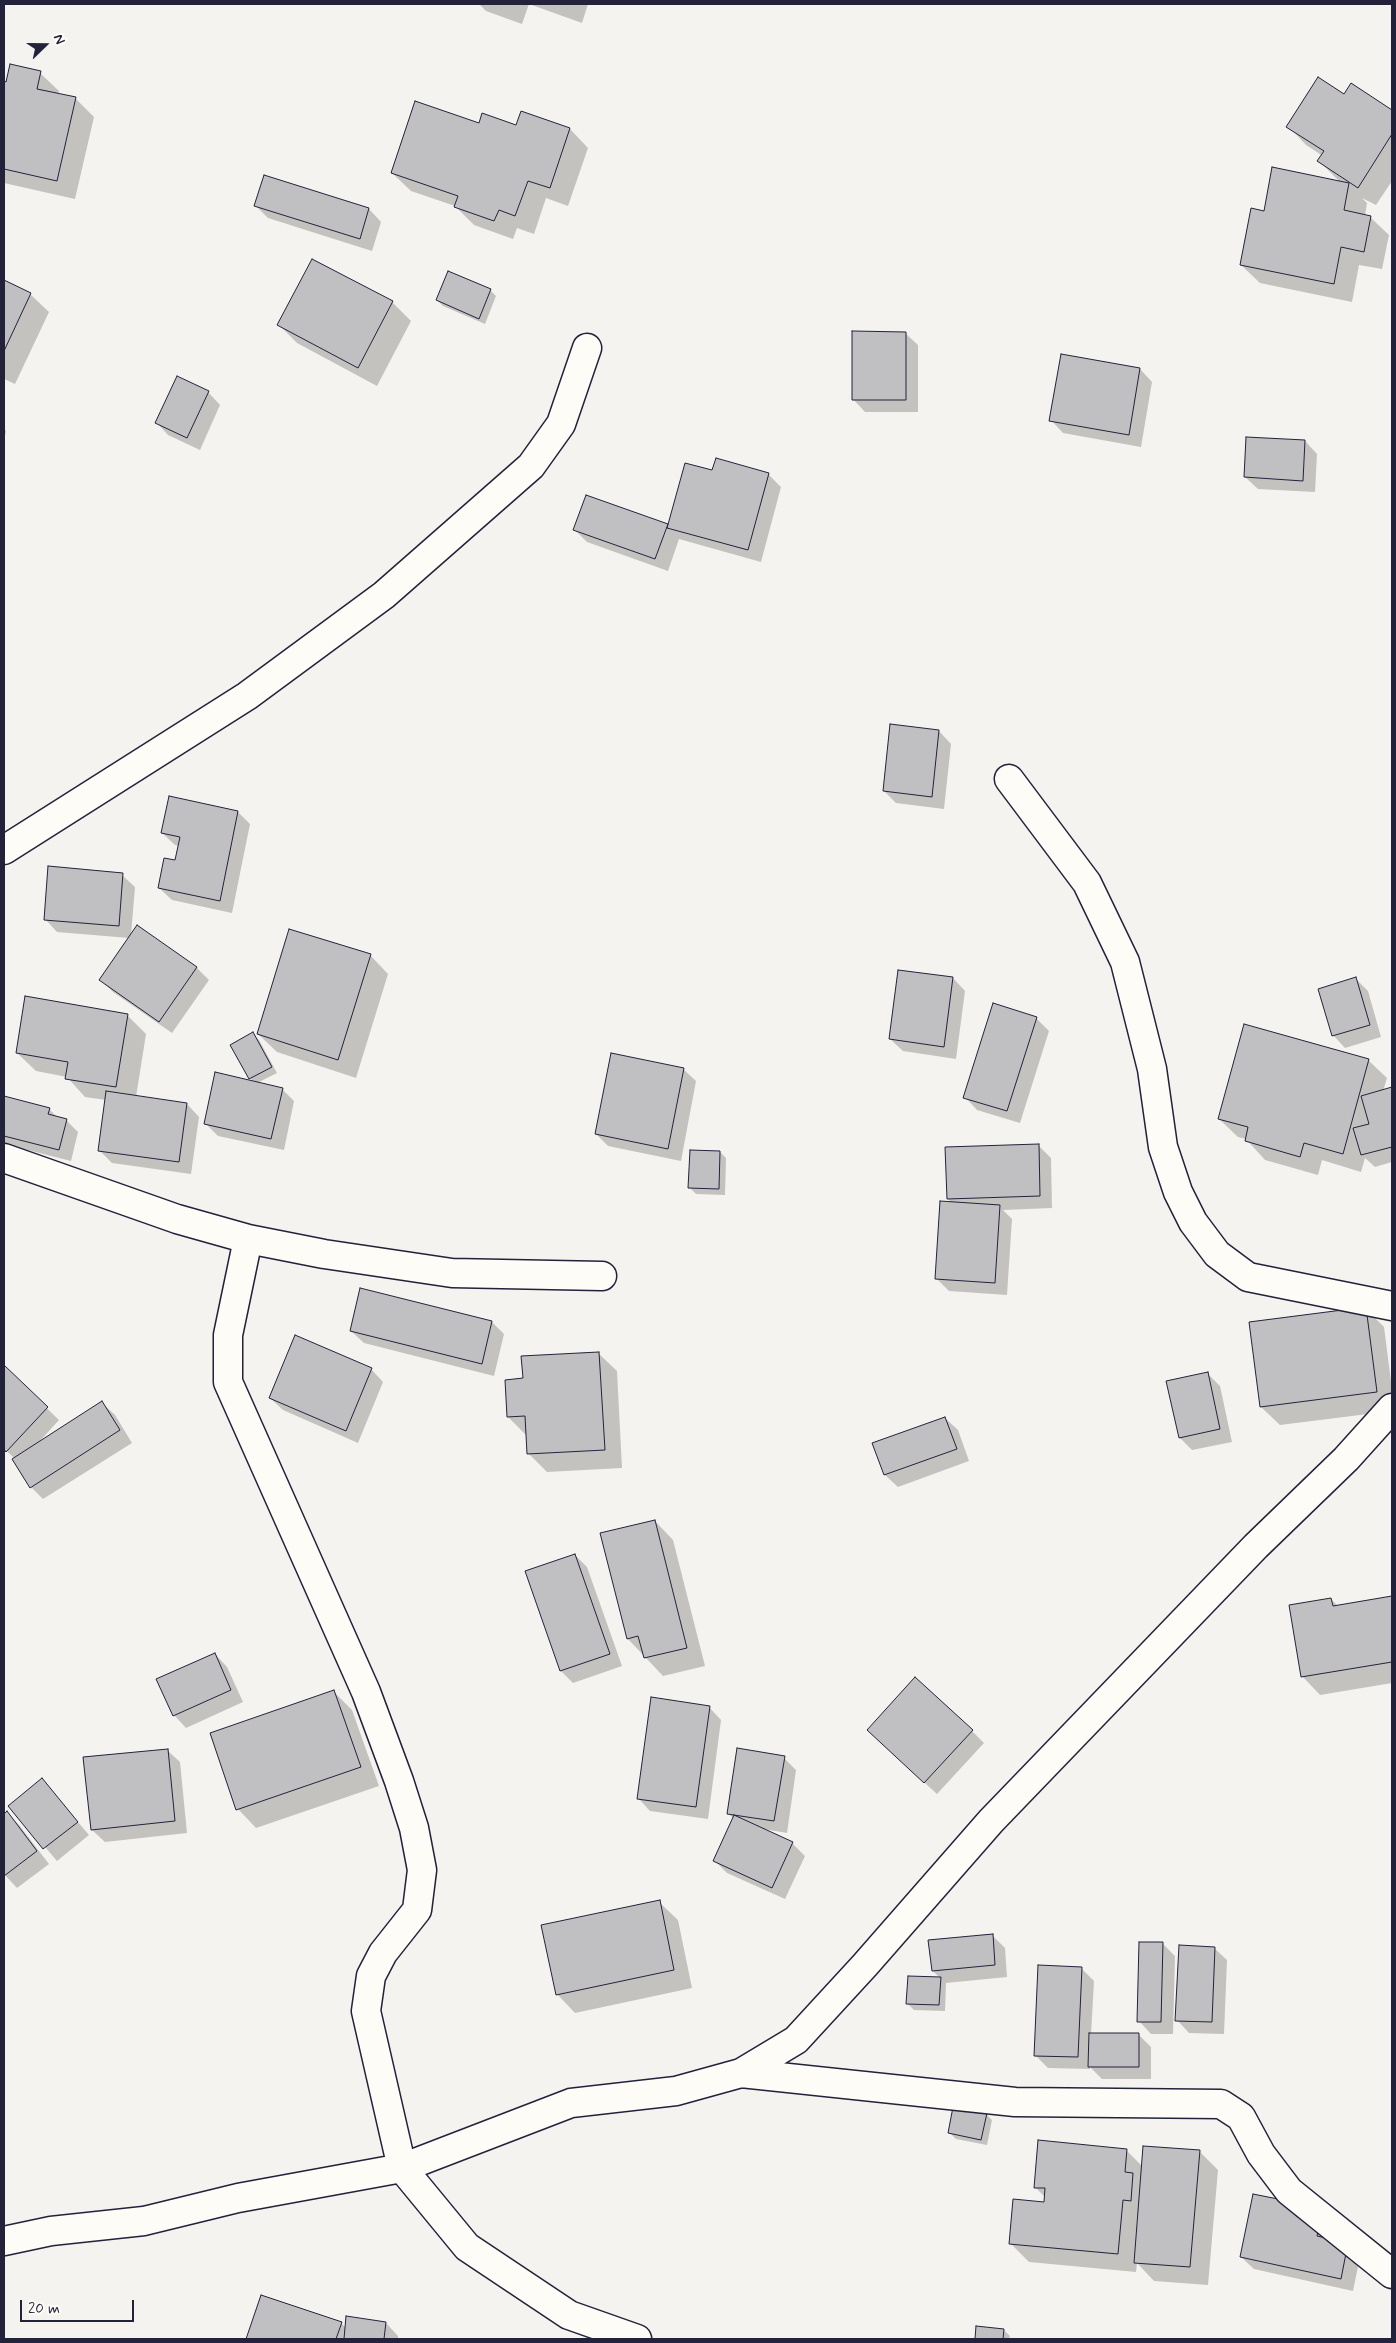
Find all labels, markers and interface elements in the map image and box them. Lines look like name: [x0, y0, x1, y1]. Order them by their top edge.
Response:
north arrow: [20, 20, 70, 70]
text: N: [49, 32, 69, 47]
scale bar: [22, 2290, 136, 2322]
text: 20 m: [28, 2299, 60, 2319]

